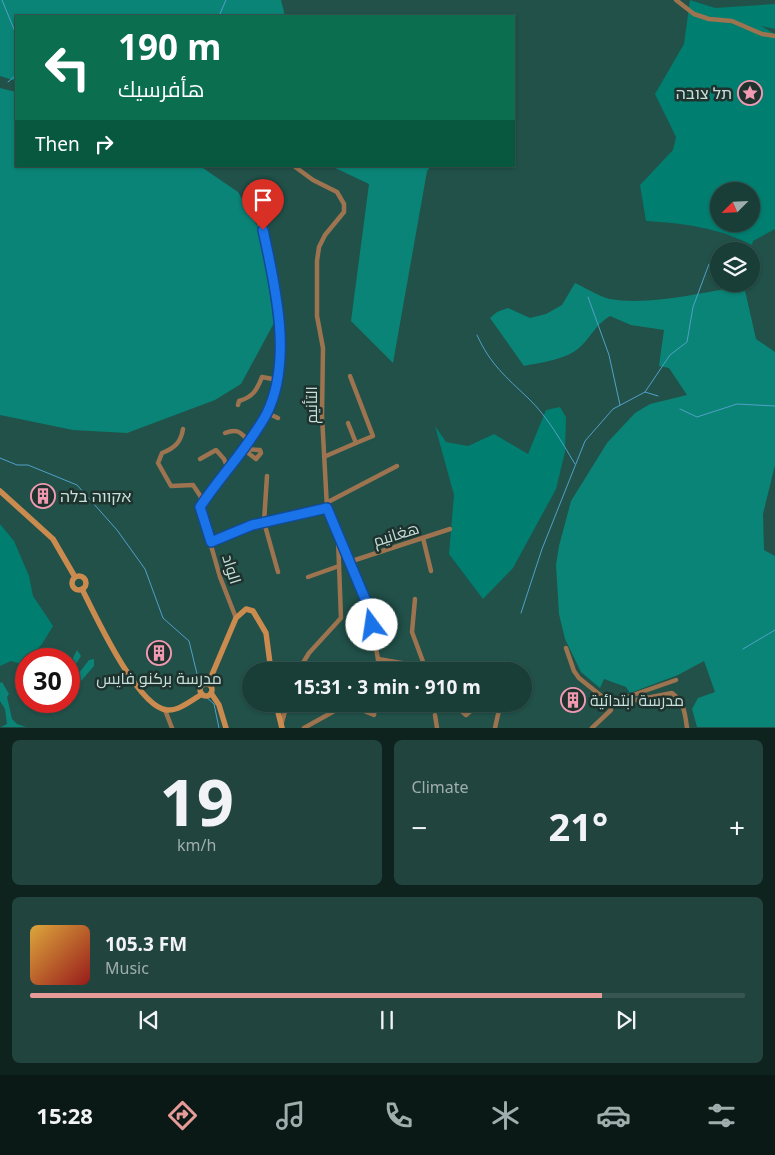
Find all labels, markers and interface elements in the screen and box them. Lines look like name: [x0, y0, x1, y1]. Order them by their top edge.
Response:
text: 190 m: [118, 23, 221, 70]
icon: left: [35, 35, 100, 100]
text: هأفرسيك: [118, 73, 205, 103]
place icon: תל צובה: [737, 80, 763, 106]
place label: תל צובה: [676, 82, 732, 104]
icon: right: [90, 130, 118, 158]
text: Then: [35, 131, 80, 157]
pin: [242, 179, 284, 230]
north arrow: [710, 182, 760, 232]
map controls: [710, 182, 760, 292]
icon: arrive: [249, 186, 277, 214]
button: layers: [710, 242, 760, 292]
street label: التأنيم: [300, 386, 323, 424]
building icon: אקווה בלה: [30, 483, 56, 509]
place label: אקווה בלה: [60, 485, 131, 507]
street label: هغانيم: [370, 517, 422, 552]
street label: الواد: [217, 551, 247, 587]
position arrow: [345, 598, 397, 650]
building icon: مدرسة بركنو فايس: [146, 640, 172, 666]
speed limit sign: 30: [15, 648, 80, 713]
place label: مدرسة بركنو فايس: [96, 667, 222, 689]
text: 15:31 · 3 min · 910 m: [293, 674, 481, 700]
building icon: مدرسة ابتدائية: [560, 687, 586, 713]
place label: مدرسة ابتدائية: [590, 689, 684, 711]
text: 19: [160, 757, 234, 845]
text: Climate: [412, 776, 469, 798]
text: 21°: [548, 800, 608, 852]
text: −: [412, 808, 428, 846]
text: +: [729, 808, 745, 846]
text: km/h: [177, 834, 216, 856]
text: 105.3 FM: [105, 931, 187, 957]
text: Music: [105, 957, 149, 979]
icon: previous: [135, 1006, 163, 1034]
icon: pause: [373, 1006, 401, 1034]
icon: next: [612, 1006, 640, 1034]
icon: directions: [165, 1098, 200, 1133]
icon: music: [273, 1098, 308, 1133]
icon: phone: [381, 1098, 416, 1133]
icon: climate: [488, 1098, 523, 1133]
icon: car: [596, 1098, 631, 1133]
icon: filters: [704, 1098, 739, 1133]
text: 15:28: [36, 1100, 93, 1130]

